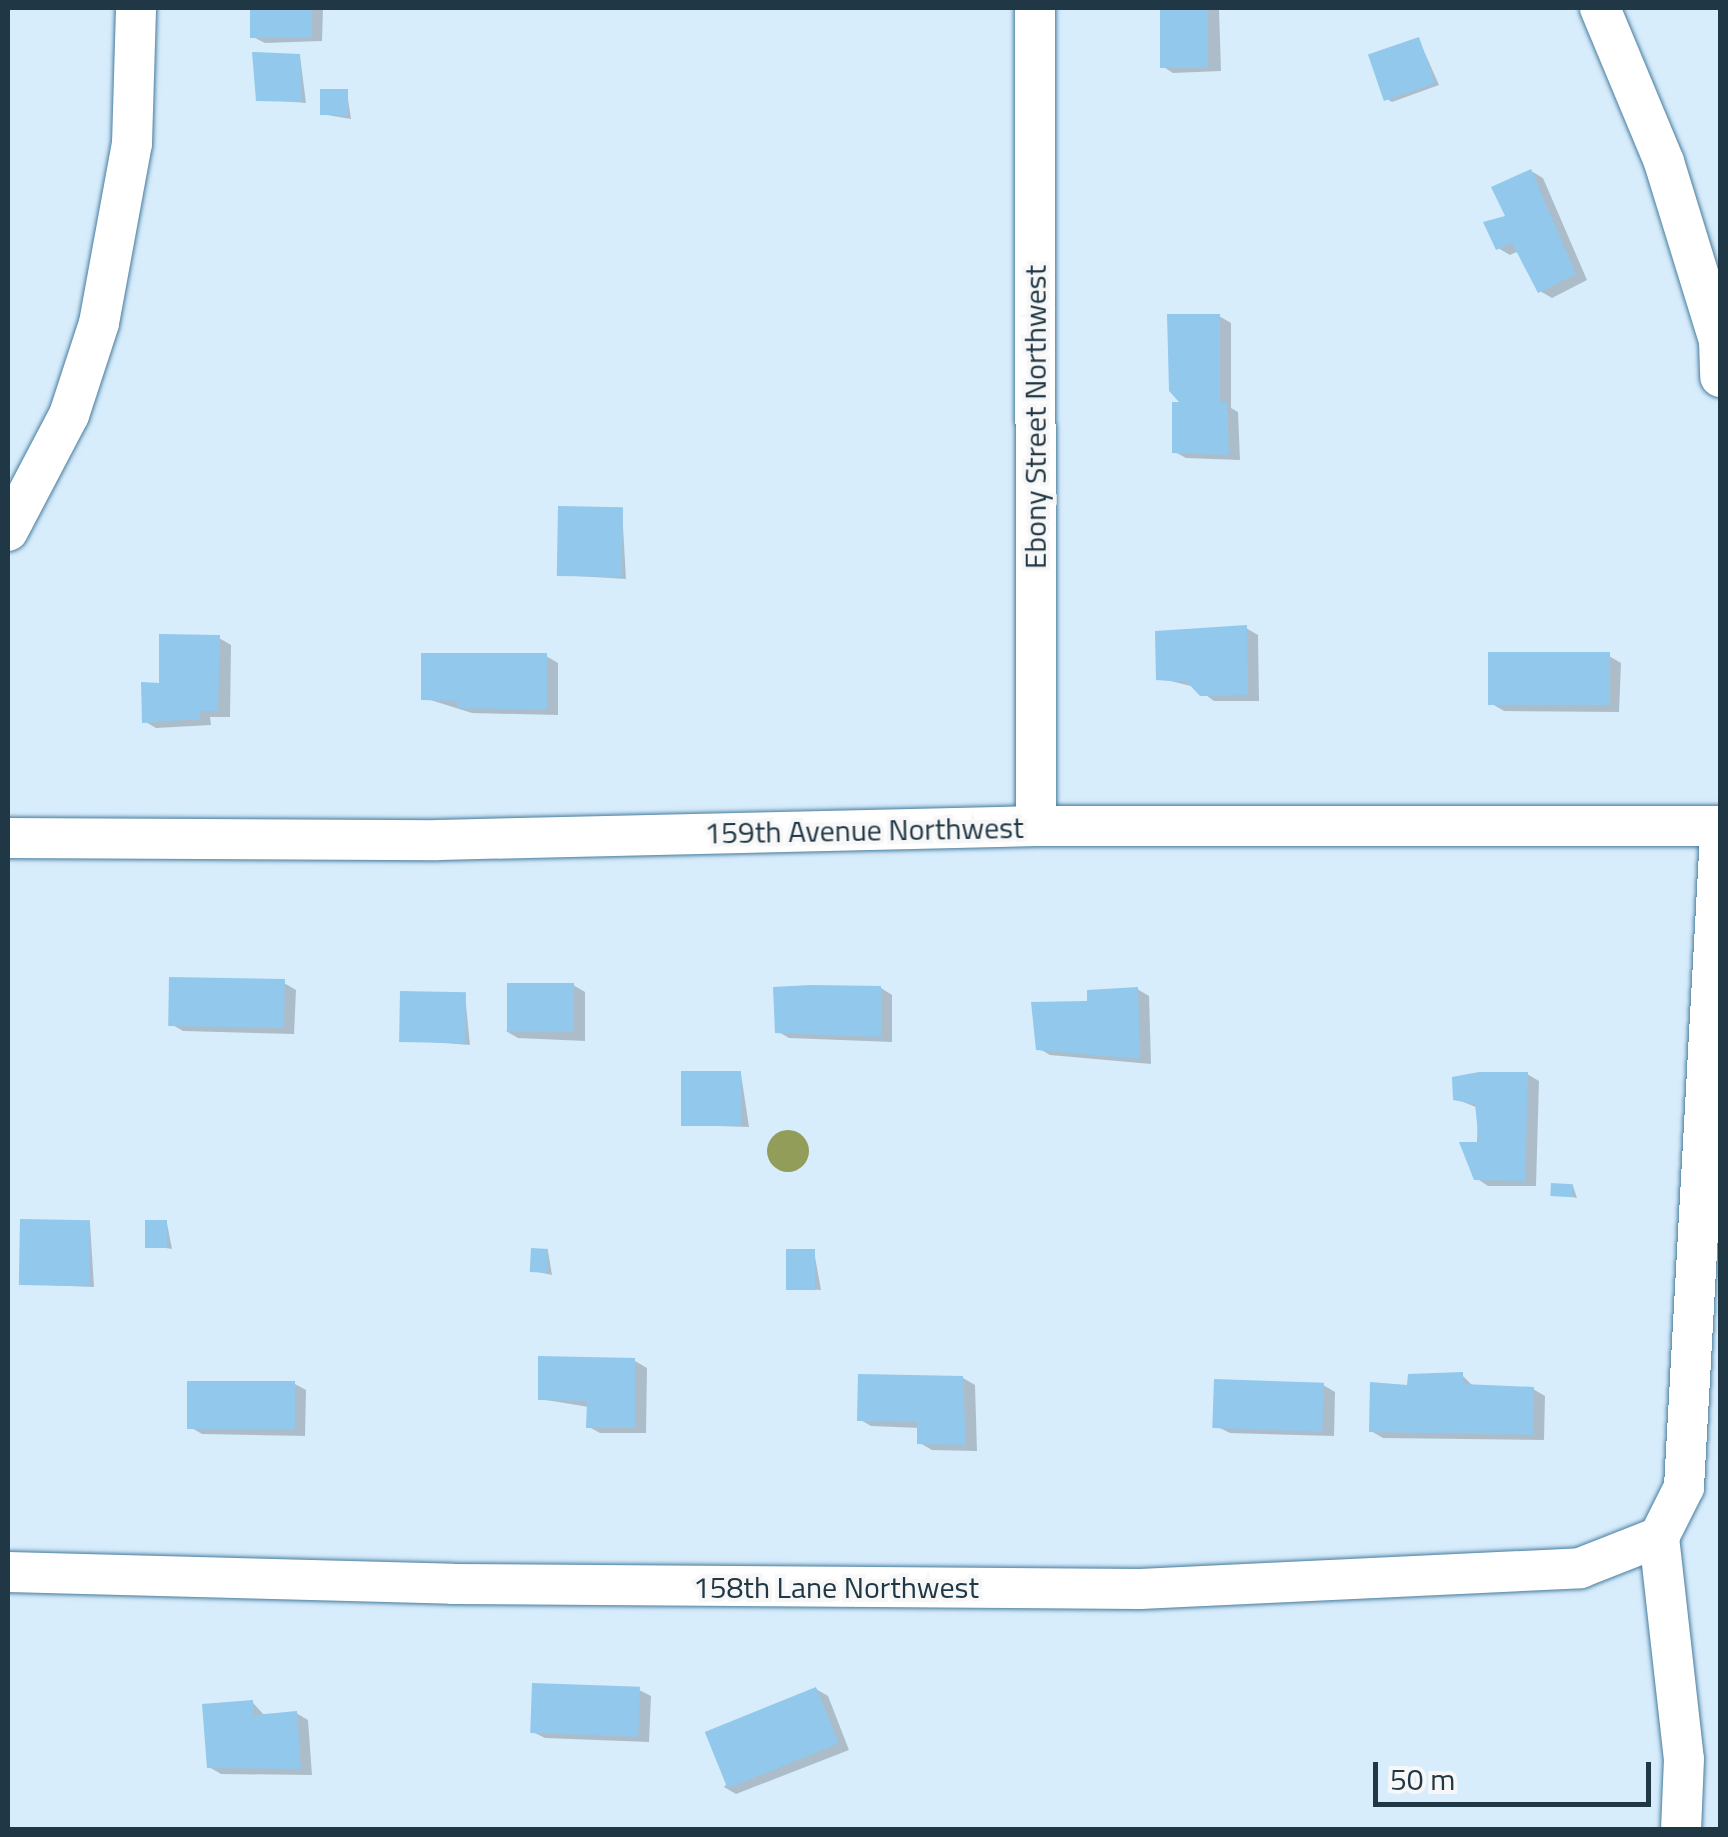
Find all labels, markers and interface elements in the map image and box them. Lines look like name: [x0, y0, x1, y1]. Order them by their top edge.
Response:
street label: Ebony Street Northwest: [1017, 265, 1053, 569]
street label: 159th Avenue Northwest: [704, 809, 1024, 851]
street label: 158th Lane Northwest: [693, 1569, 979, 1605]
scale bar: [1378, 1742, 1656, 1804]
text: 50 m: [1390, 1756, 1455, 1802]

